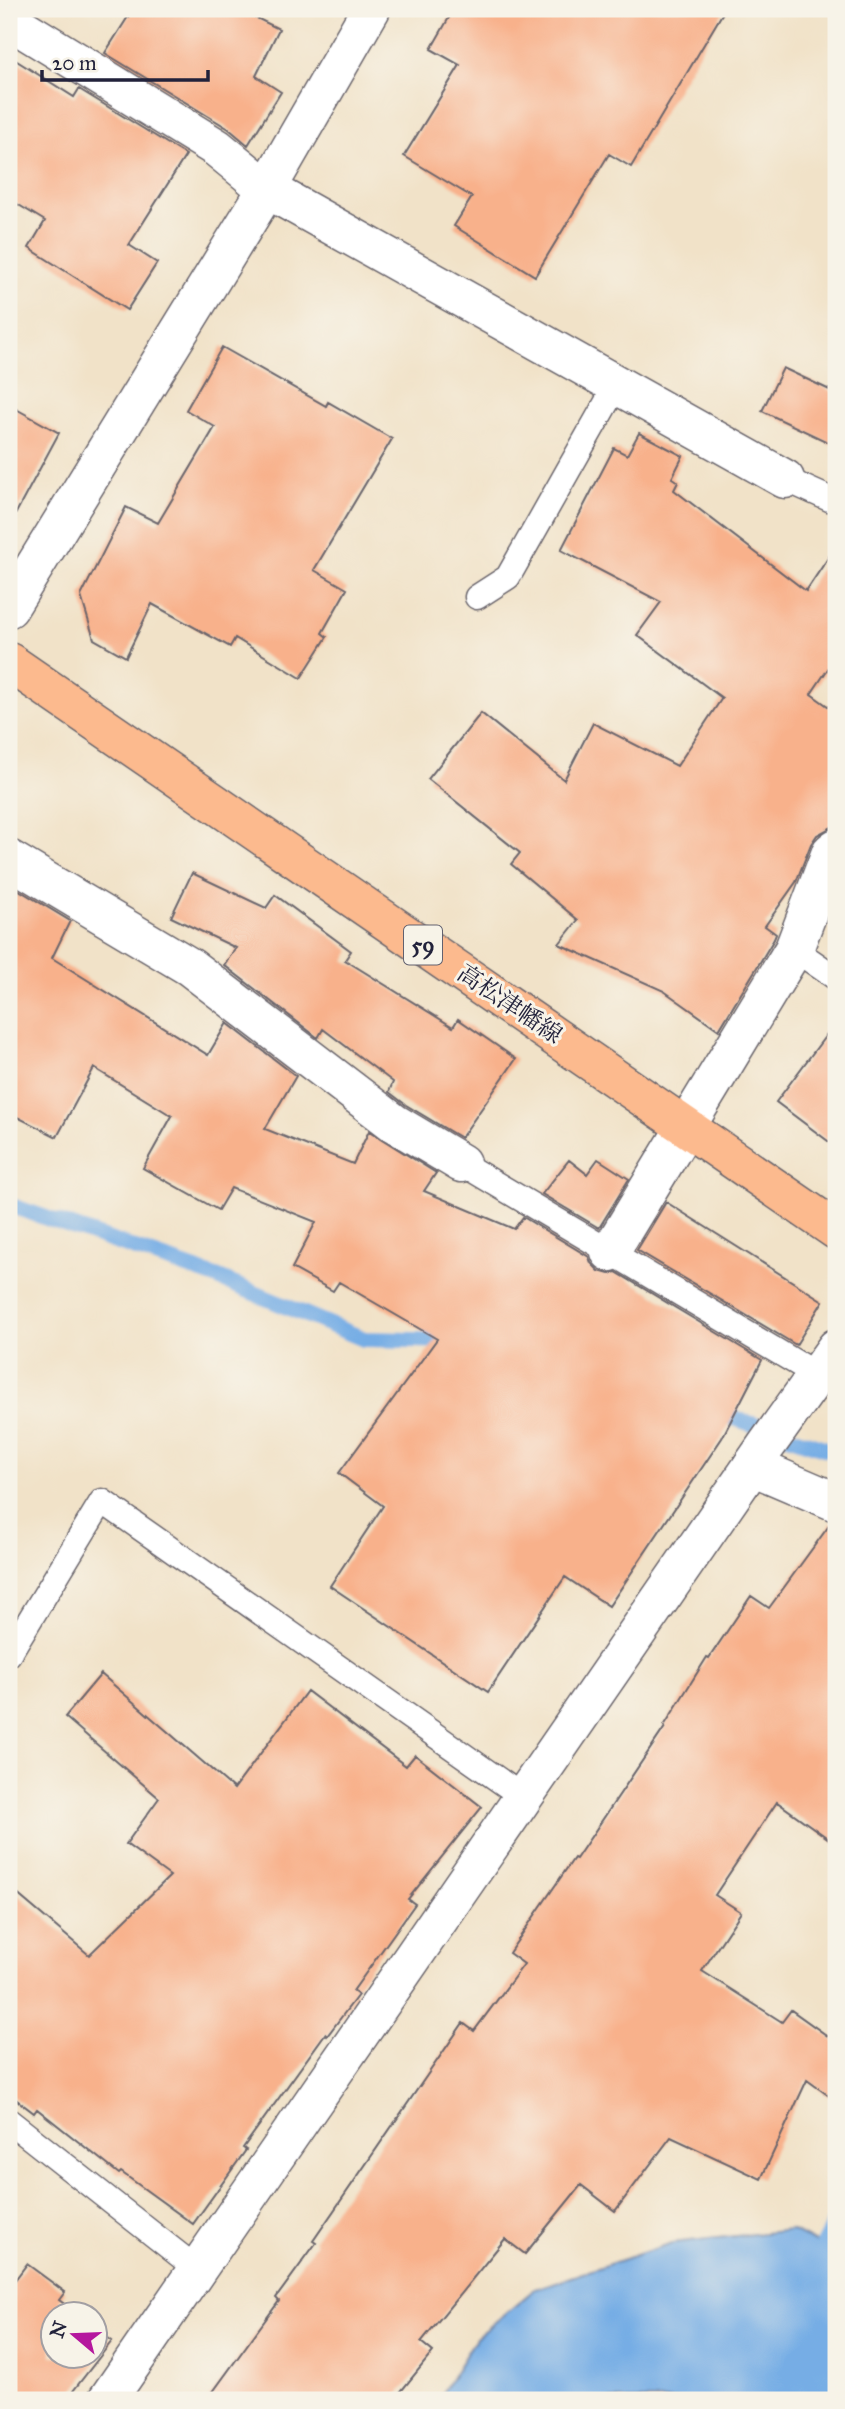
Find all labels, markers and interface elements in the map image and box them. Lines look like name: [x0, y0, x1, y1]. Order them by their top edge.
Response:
scale bar: [42, 38, 208, 82]
text: 20 m: [52, 50, 97, 76]
road number: 59: [404, 926, 442, 964]
street label: 高松津幡線: [452, 958, 568, 1050]
north arrow: [38, 2300, 108, 2370]
text: N: [45, 2318, 72, 2341]

